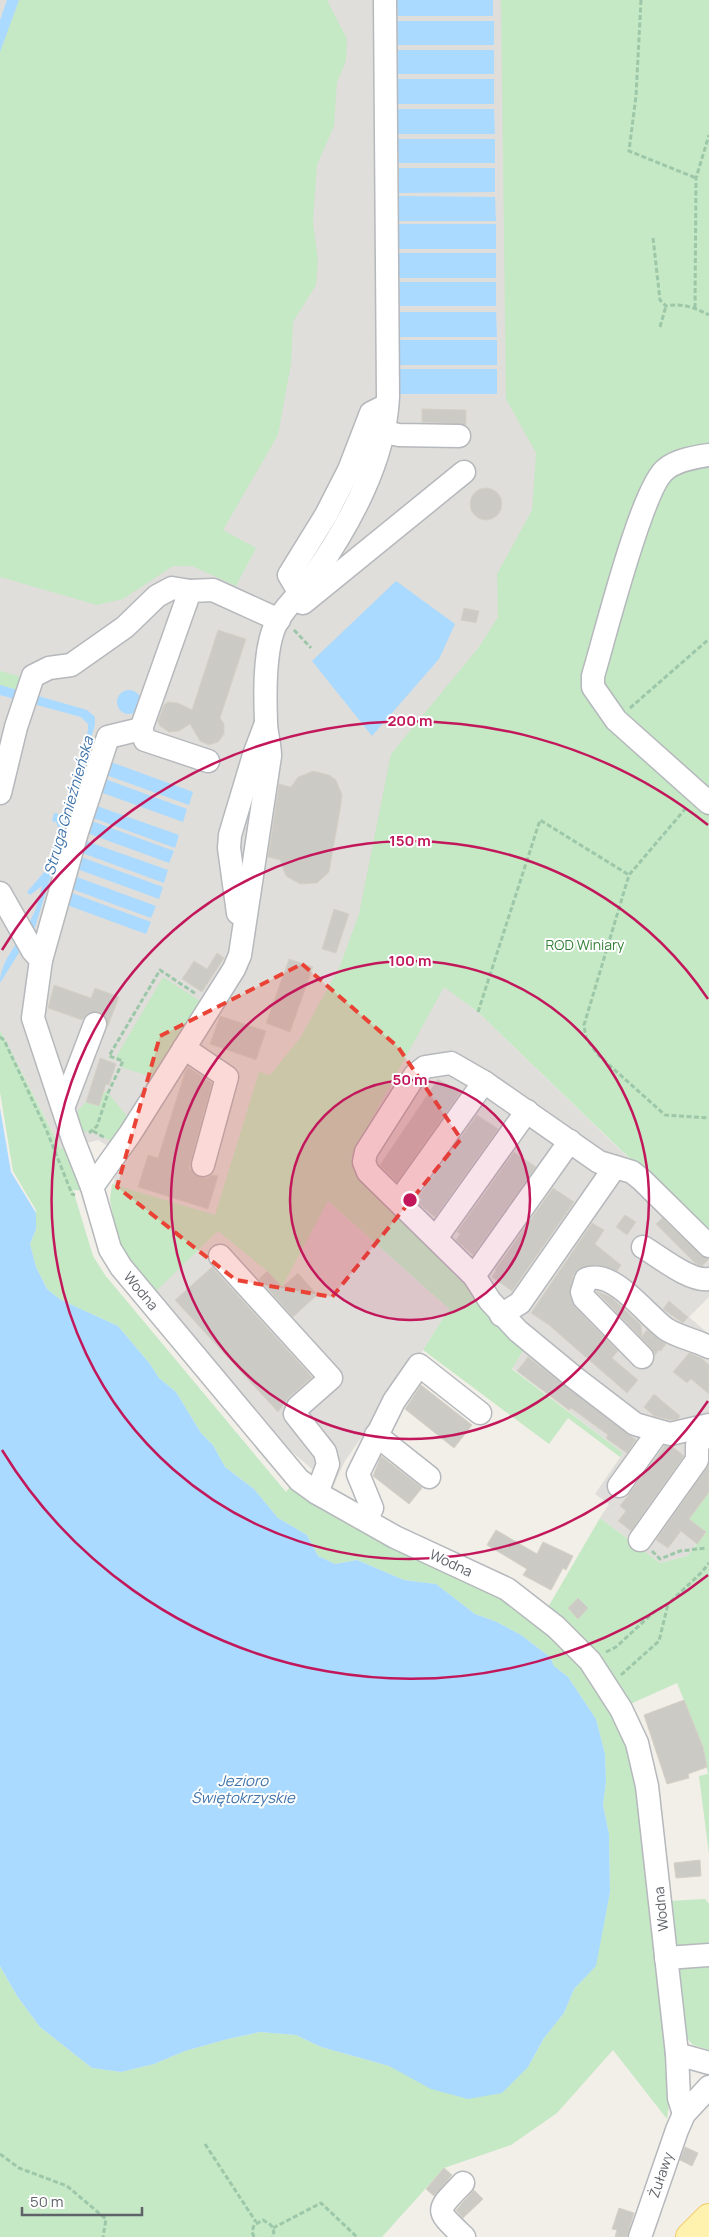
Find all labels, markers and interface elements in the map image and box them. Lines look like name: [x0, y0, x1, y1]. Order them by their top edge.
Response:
text: 200 m: [387, 710, 433, 731]
water label: Struga Gnieźnieńska: [39, 733, 99, 878]
text: 150 m: [389, 830, 431, 851]
park label: ROD Winiary: [546, 935, 625, 954]
text: 100 m: [389, 950, 431, 971]
text: 50 m: [392, 1069, 428, 1090]
centre of rings: [401, 1191, 419, 1209]
street label: Wodna: [120, 1267, 163, 1314]
street label: Wodna: [427, 1544, 476, 1581]
water label: Jezioro Świętokrzyskie: [191, 1770, 296, 1808]
street label: Wodna: [649, 1886, 672, 1932]
street label: Żuławy: [644, 2149, 677, 2200]
scale bar: [22, 2184, 142, 2216]
text: 50 m: [30, 2191, 64, 2212]

